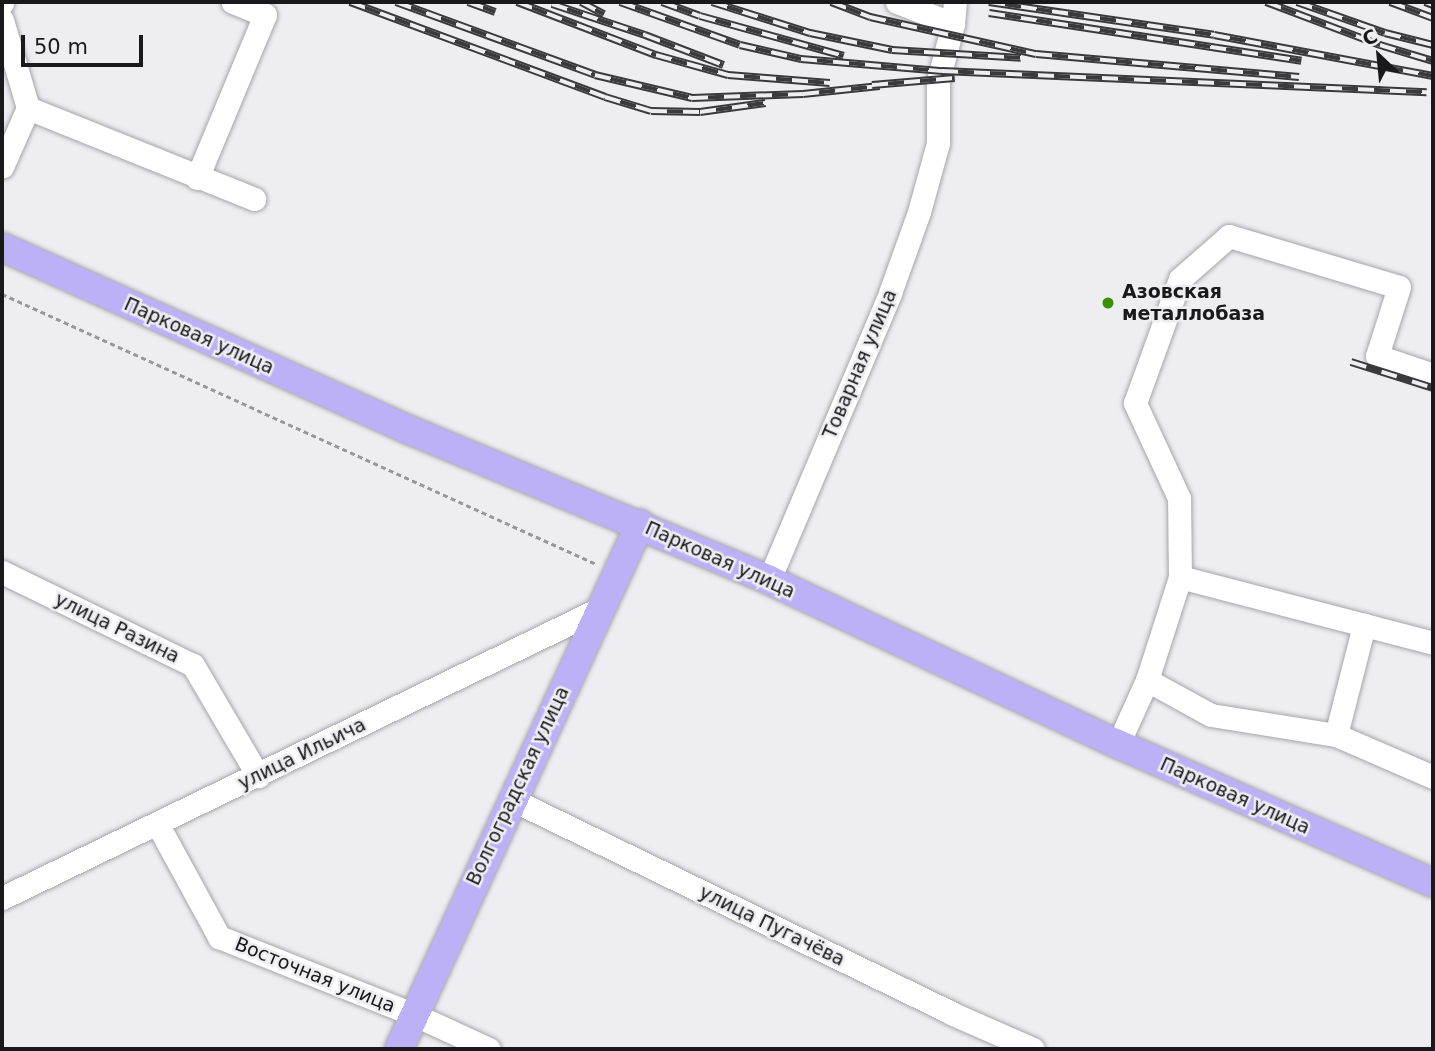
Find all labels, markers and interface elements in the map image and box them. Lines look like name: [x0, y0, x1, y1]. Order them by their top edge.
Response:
scale bar: [24, 21, 147, 65]
north arrow: [1344, 21, 1414, 91]
text: С: [1359, 24, 1381, 50]
text: 50 m: [34, 35, 88, 59]
place label: Азовская металлобаза: [1122, 281, 1265, 325]
street label: Товарная улица: [818, 286, 902, 442]
street label: Парковая улица: [120, 293, 278, 379]
marker: Азовская металлобаза: [1100, 295, 1116, 311]
street label: Парковая улица: [641, 517, 799, 603]
street label: улица Разина: [51, 588, 183, 668]
street label: Волгоградская улица: [462, 683, 574, 889]
street label: улица Ильича: [234, 713, 370, 795]
street label: Парковая улица: [1156, 753, 1314, 839]
street label: улица Пугачёва: [695, 881, 849, 971]
street label: Восточная улица: [232, 932, 398, 1018]

